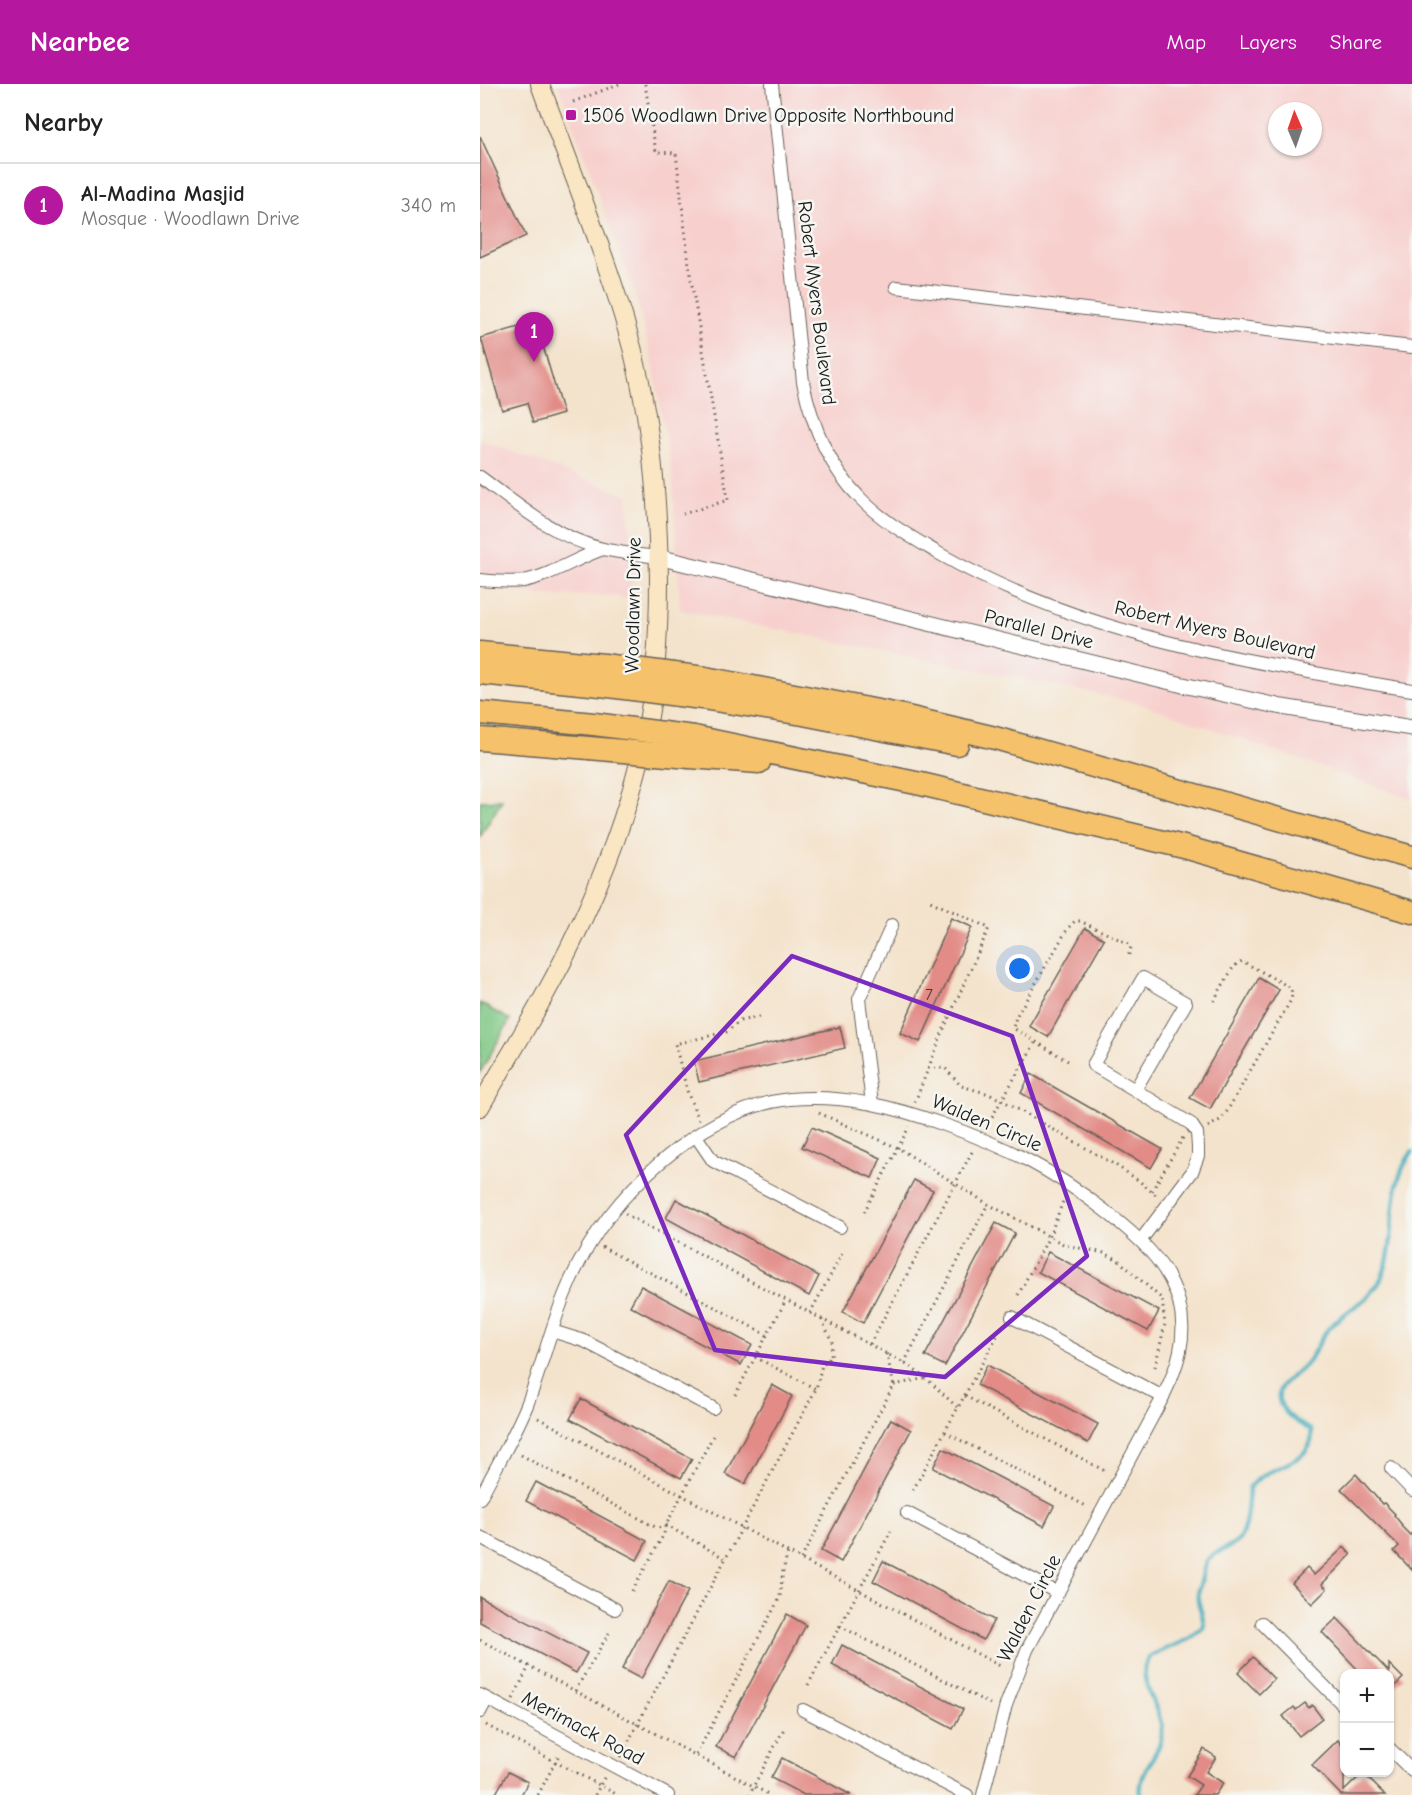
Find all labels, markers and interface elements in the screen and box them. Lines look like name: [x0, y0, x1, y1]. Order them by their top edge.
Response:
text: Nearbee: [30, 26, 130, 58]
text: Map: [1167, 30, 1206, 54]
text: Layers: [1239, 30, 1297, 54]
text: Share: [1330, 30, 1382, 54]
north arrow: [1268, 102, 1322, 156]
place label: 1506 Woodlawn Drive Opposite Northbound: [583, 104, 954, 127]
text: Nearby: [24, 108, 103, 138]
marker: 1506 Woodlawn Drive Opposite Northbound: [564, 108, 578, 122]
text: Al-Madina Masjid: [81, 181, 245, 207]
text: 1: [40, 194, 47, 217]
text: 340 m: [401, 194, 456, 217]
street label: Robert Myers Boulevard: [793, 200, 841, 406]
text: Mosque · Woodlawn Drive: [81, 207, 300, 230]
pin: 1: [514, 312, 554, 362]
street label: Woodlawn Drive: [620, 537, 646, 673]
street label: Robert Myers Boulevard: [1112, 596, 1318, 664]
street label: Parallel Drive: [982, 604, 1096, 654]
your location: [1005, 954, 1034, 983]
house number: 7: [925, 986, 933, 1004]
street label: Walden Circle: [929, 1090, 1045, 1156]
street label: Walden Circle: [992, 1551, 1066, 1665]
map controls: [1340, 1669, 1394, 1777]
button: +: [1340, 1669, 1394, 1723]
street label: Merimack Road: [518, 1686, 648, 1770]
button: −: [1340, 1723, 1394, 1777]

